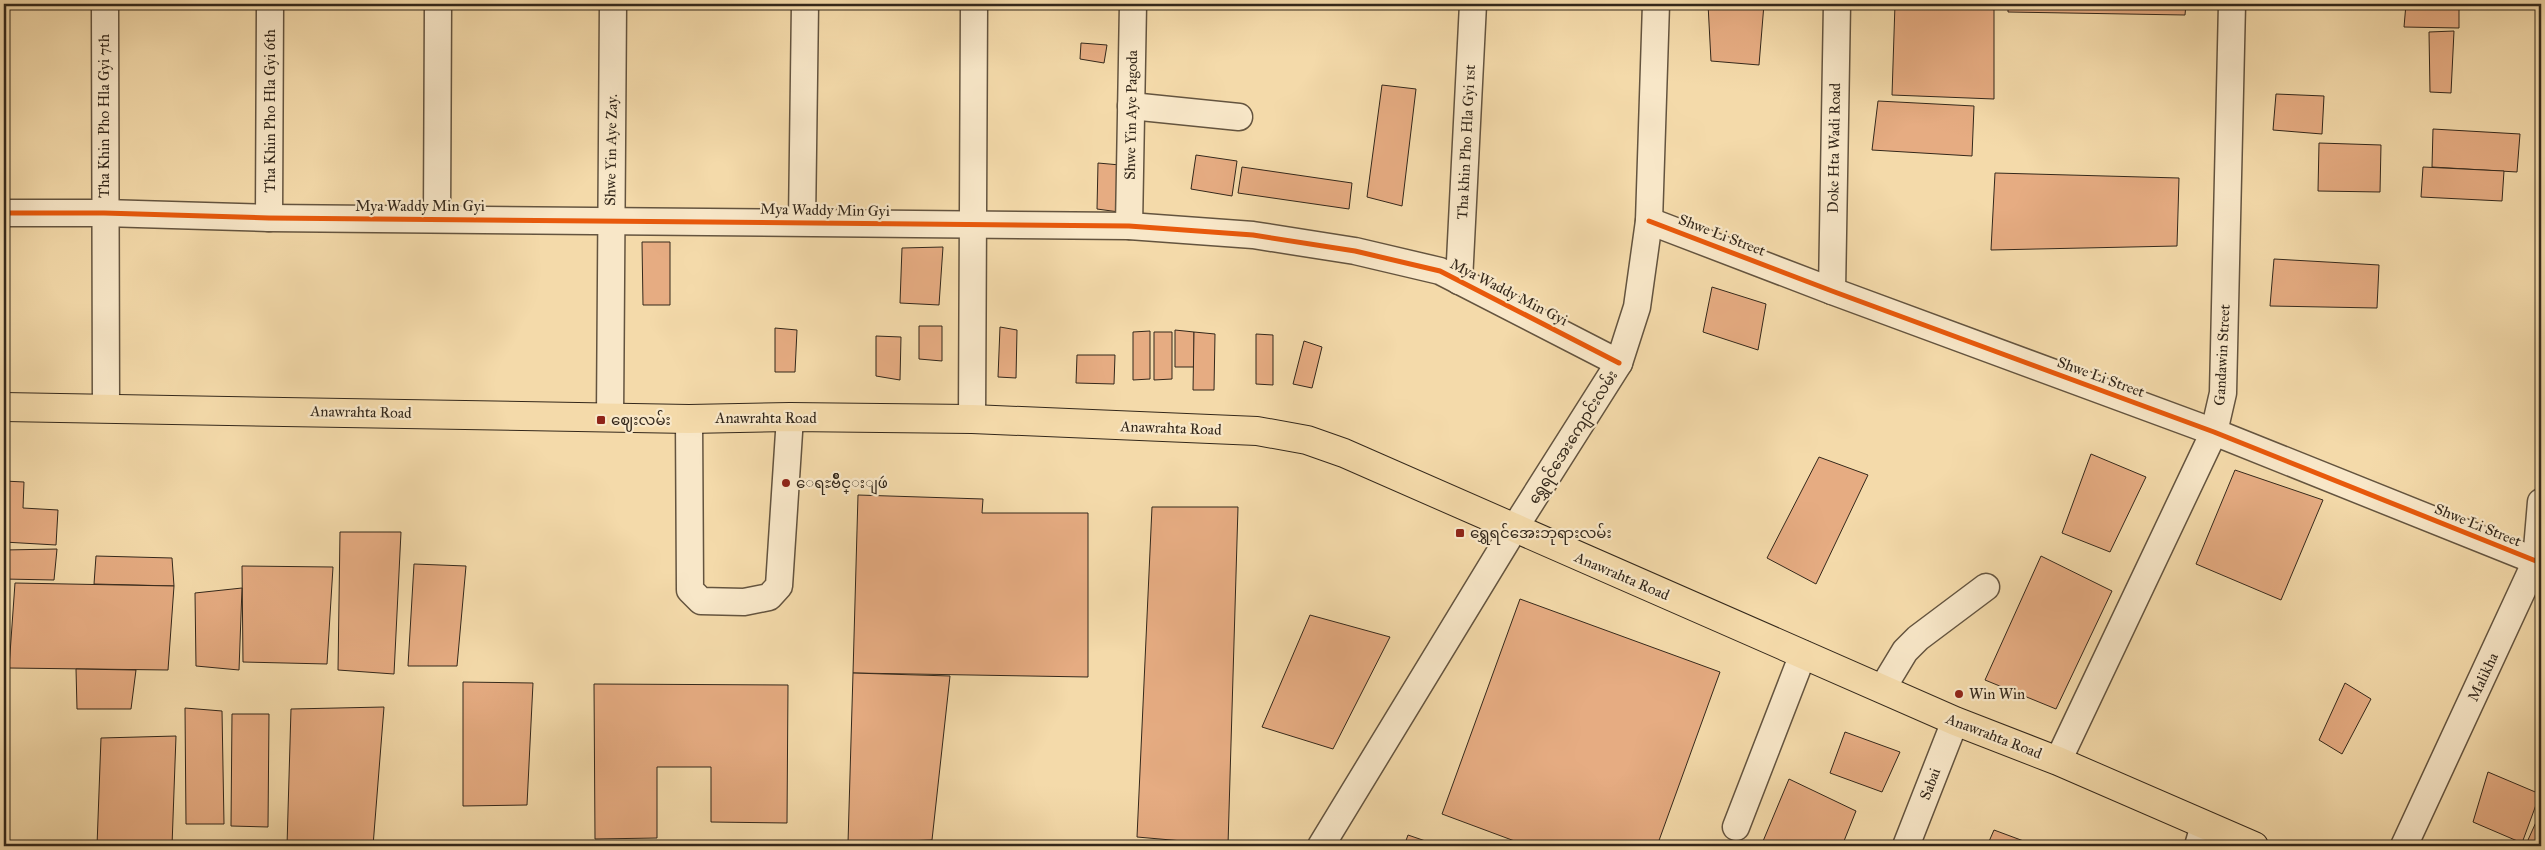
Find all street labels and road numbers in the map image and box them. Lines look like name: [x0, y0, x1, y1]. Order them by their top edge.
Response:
street label: Tha Khin Pho Hla Gyi 6th: [261, 28, 279, 193]
street label: Tha Khin Pho Hla Gyi 7th: [95, 33, 113, 198]
street label: Shwe Yin Aye Pagoda: [1121, 49, 1141, 180]
street label: Tha khin Pho Hla Gyi 1st: [1453, 63, 1479, 220]
street label: Doke Hta Wadi Road: [1824, 82, 1844, 213]
street label: Shwe Yin Aye Zay.: [601, 94, 621, 206]
street label: Mya Waddy Min Gyi: [355, 197, 485, 215]
street label: Mya Waddy Min Gyi: [760, 200, 890, 220]
street label: Shwe Li Street: [1676, 210, 1769, 260]
street label: Mya Waddy Min Gyi: [1447, 255, 1571, 329]
street label: Gandawin Street: [2210, 303, 2234, 406]
street label: Shwe Li Street: [2055, 353, 2148, 401]
street label: ရွှေရင်အေးကျောင်းလမ်း: [1524, 366, 1624, 509]
street label: Anawrahta Road: [309, 402, 412, 422]
street label: Anawrahta Road: [714, 409, 817, 427]
street label: Anawrahta Road: [1119, 417, 1222, 439]
street label: Shwe Li Street: [2432, 499, 2525, 551]
street label: Anawrahta Road: [1571, 548, 1673, 604]
street label: Malikha: [2464, 649, 2502, 704]
street label: Anawrahta Road: [1943, 709, 2045, 763]
street label: Sabai: [1916, 766, 1944, 802]

